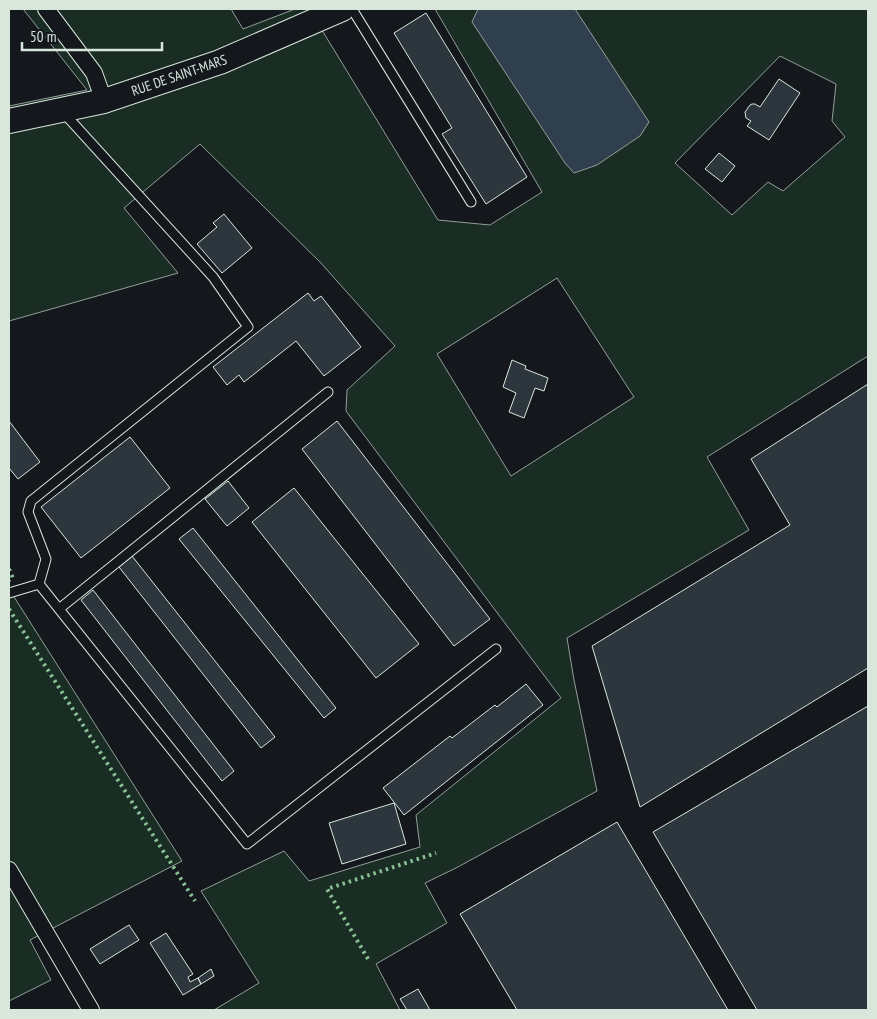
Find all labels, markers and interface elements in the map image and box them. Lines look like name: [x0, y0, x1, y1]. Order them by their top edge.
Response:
scale bar: [22, 20, 162, 52]
text: 50 m: [30, 27, 56, 46]
street label: RUE DE SAINT-MARS: [129, 50, 229, 100]

